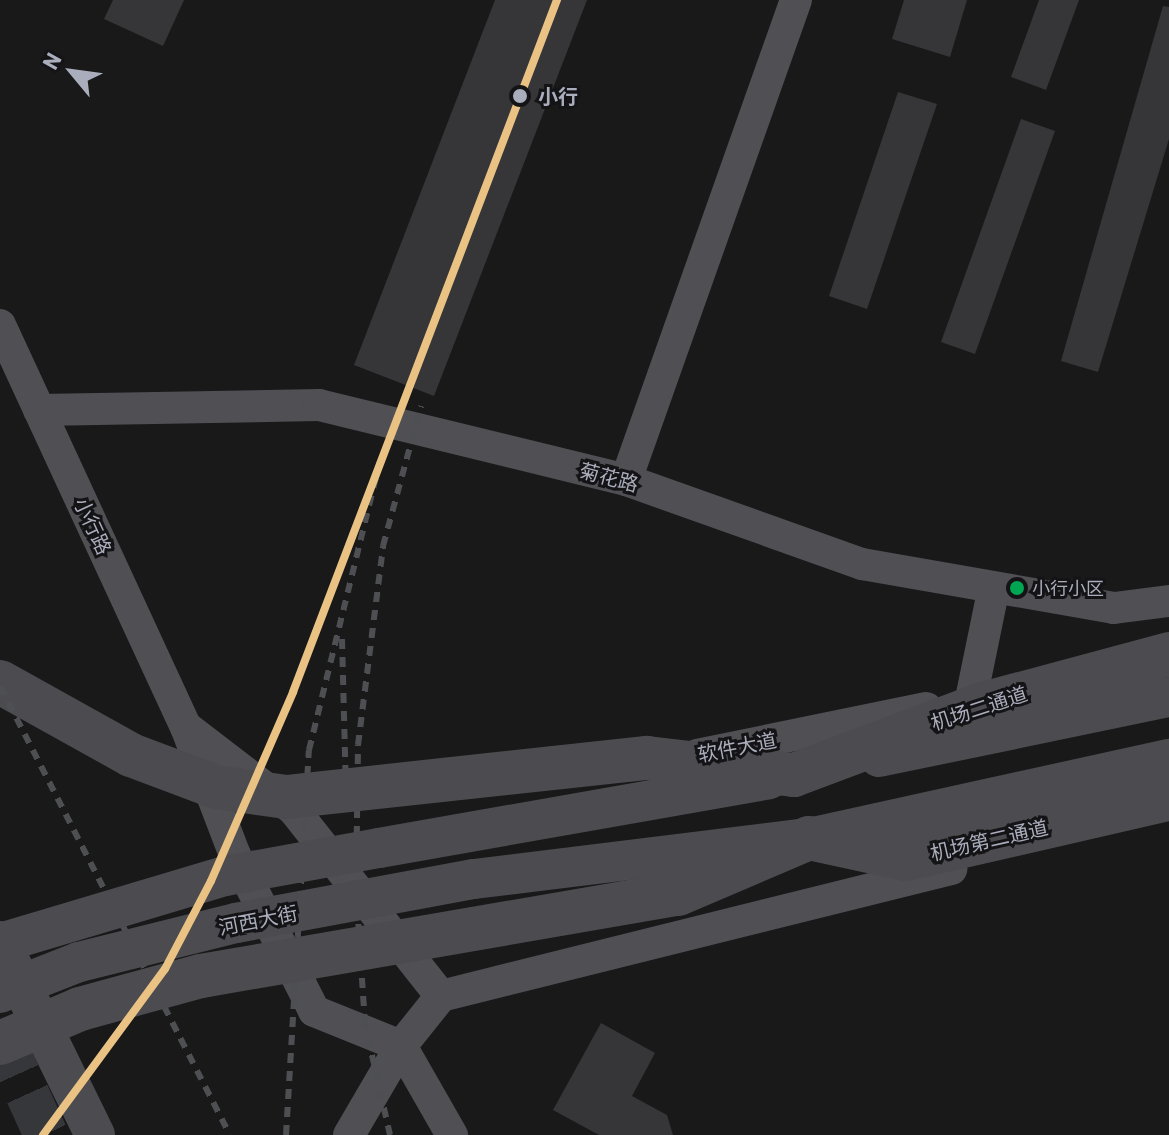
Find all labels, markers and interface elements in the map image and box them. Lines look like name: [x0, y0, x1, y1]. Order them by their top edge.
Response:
north arrow: [32, 32, 112, 112]
text: N: [36, 48, 66, 73]
place label: 小行: [538, 84, 578, 108]
marker: 小行: [509, 85, 531, 107]
street label: 菊花路: [577, 458, 641, 496]
street label: 小行路: [69, 494, 117, 558]
place label: 小行小区: [1032, 577, 1104, 599]
marker: 小行小区: [1009, 580, 1025, 596]
street label: 机场二通道: [928, 681, 1030, 735]
street label: 软件大道: [695, 728, 779, 766]
street label: 机场第二通道: [928, 815, 1050, 865]
street label: 河西大街: [216, 901, 300, 939]

